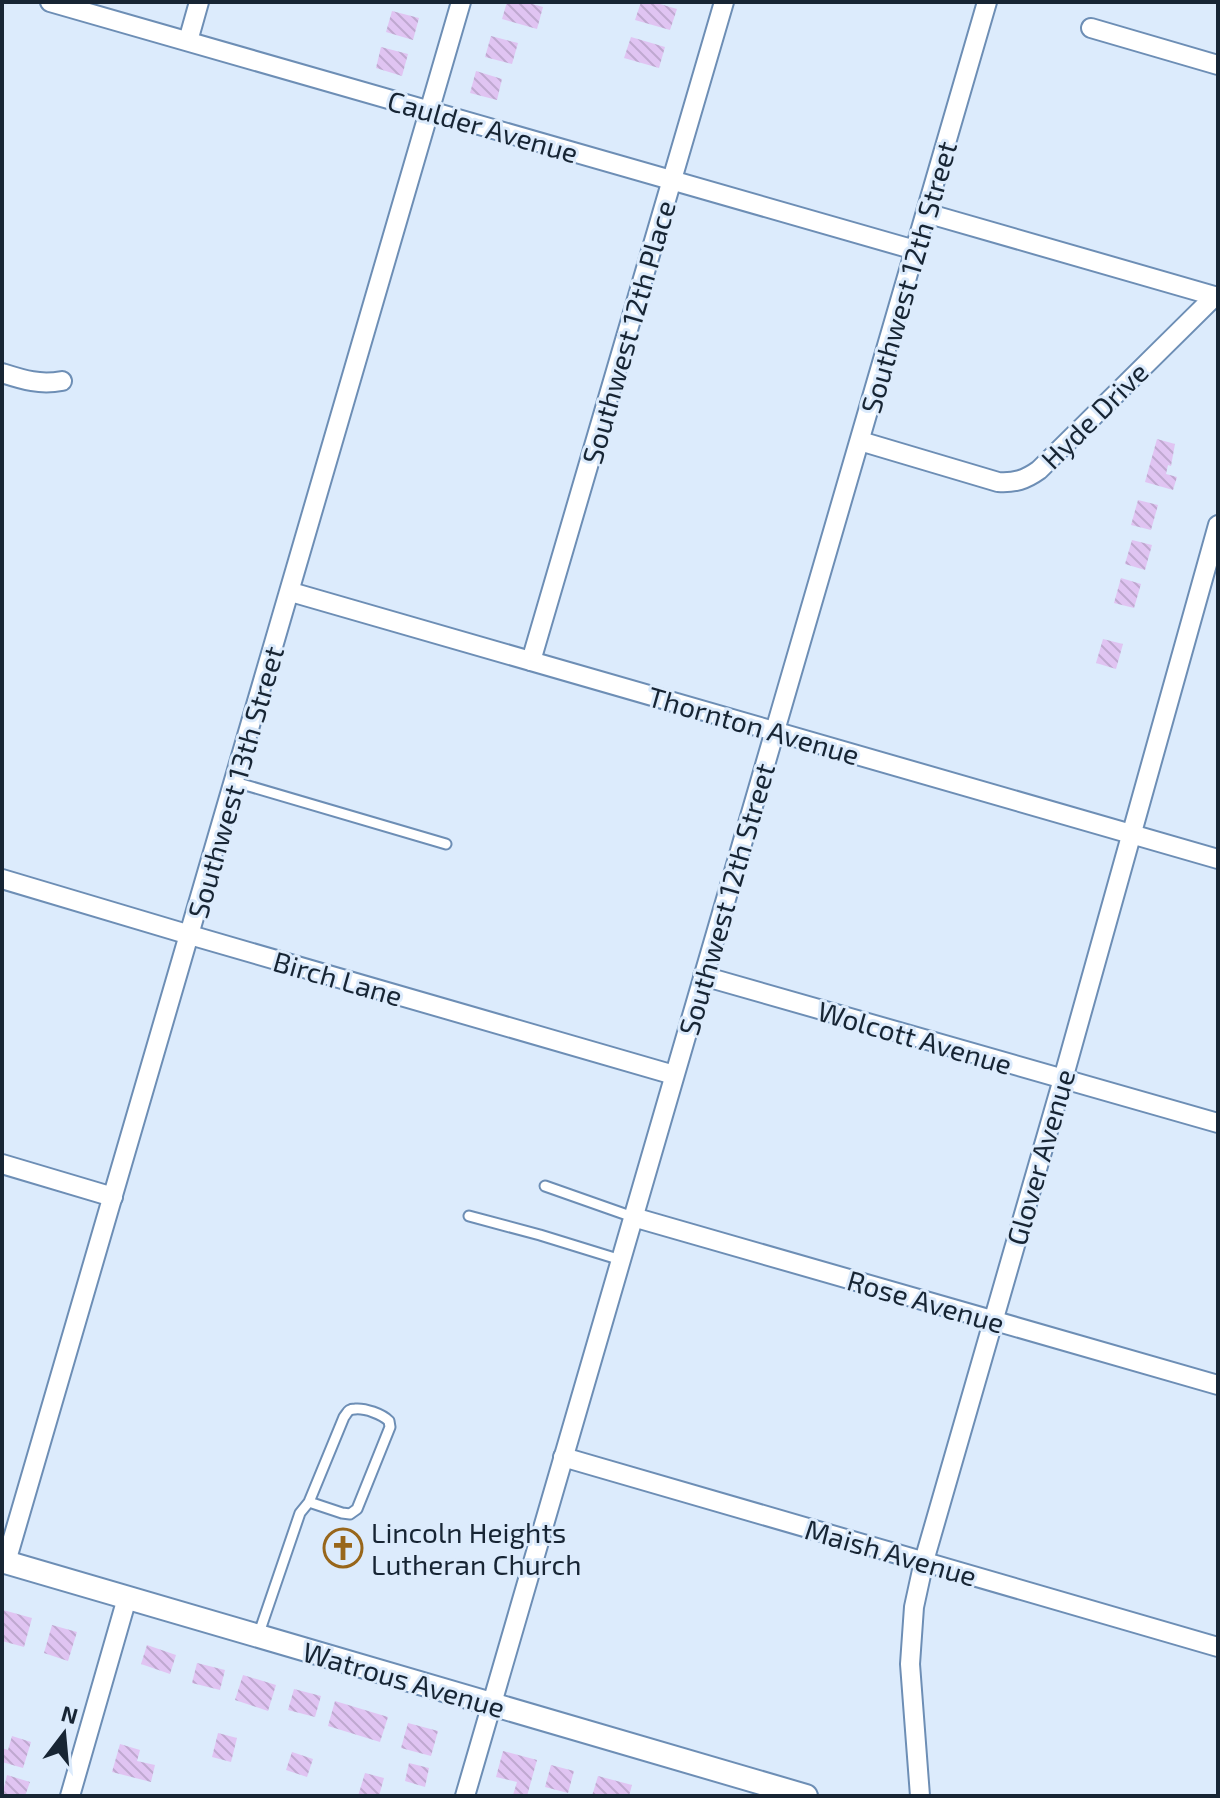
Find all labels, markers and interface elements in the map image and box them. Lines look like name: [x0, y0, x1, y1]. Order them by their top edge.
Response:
street label: Caulder Avenue: [384, 83, 582, 169]
street label: Southwest 12th Street: [853, 137, 963, 417]
street label: Southwest 12th Place: [574, 196, 682, 468]
street label: Hyde Drive: [1033, 354, 1155, 476]
street label: Southwest 13th Street: [180, 642, 290, 922]
street label: Thornton Avenue: [644, 679, 864, 771]
street label: Southwest 12th Street: [671, 759, 781, 1039]
street label: Birch Lane: [270, 943, 406, 1013]
street label: Wolcott Avenue: [814, 993, 1016, 1081]
street label: Glover Avenue: [999, 1065, 1081, 1249]
street label: Rose Avenue: [844, 1262, 1008, 1340]
street label: Maish Avenue: [801, 1511, 981, 1593]
place label: Lincoln Heights Lutheran Church: [371, 1515, 581, 1581]
church icon: Lincoln Heights Lutheran Church: [322, 1527, 364, 1569]
street label: Watrous Avenue: [299, 1634, 509, 1724]
north arrow: [24, 1694, 104, 1774]
text: N: [59, 1699, 81, 1728]

